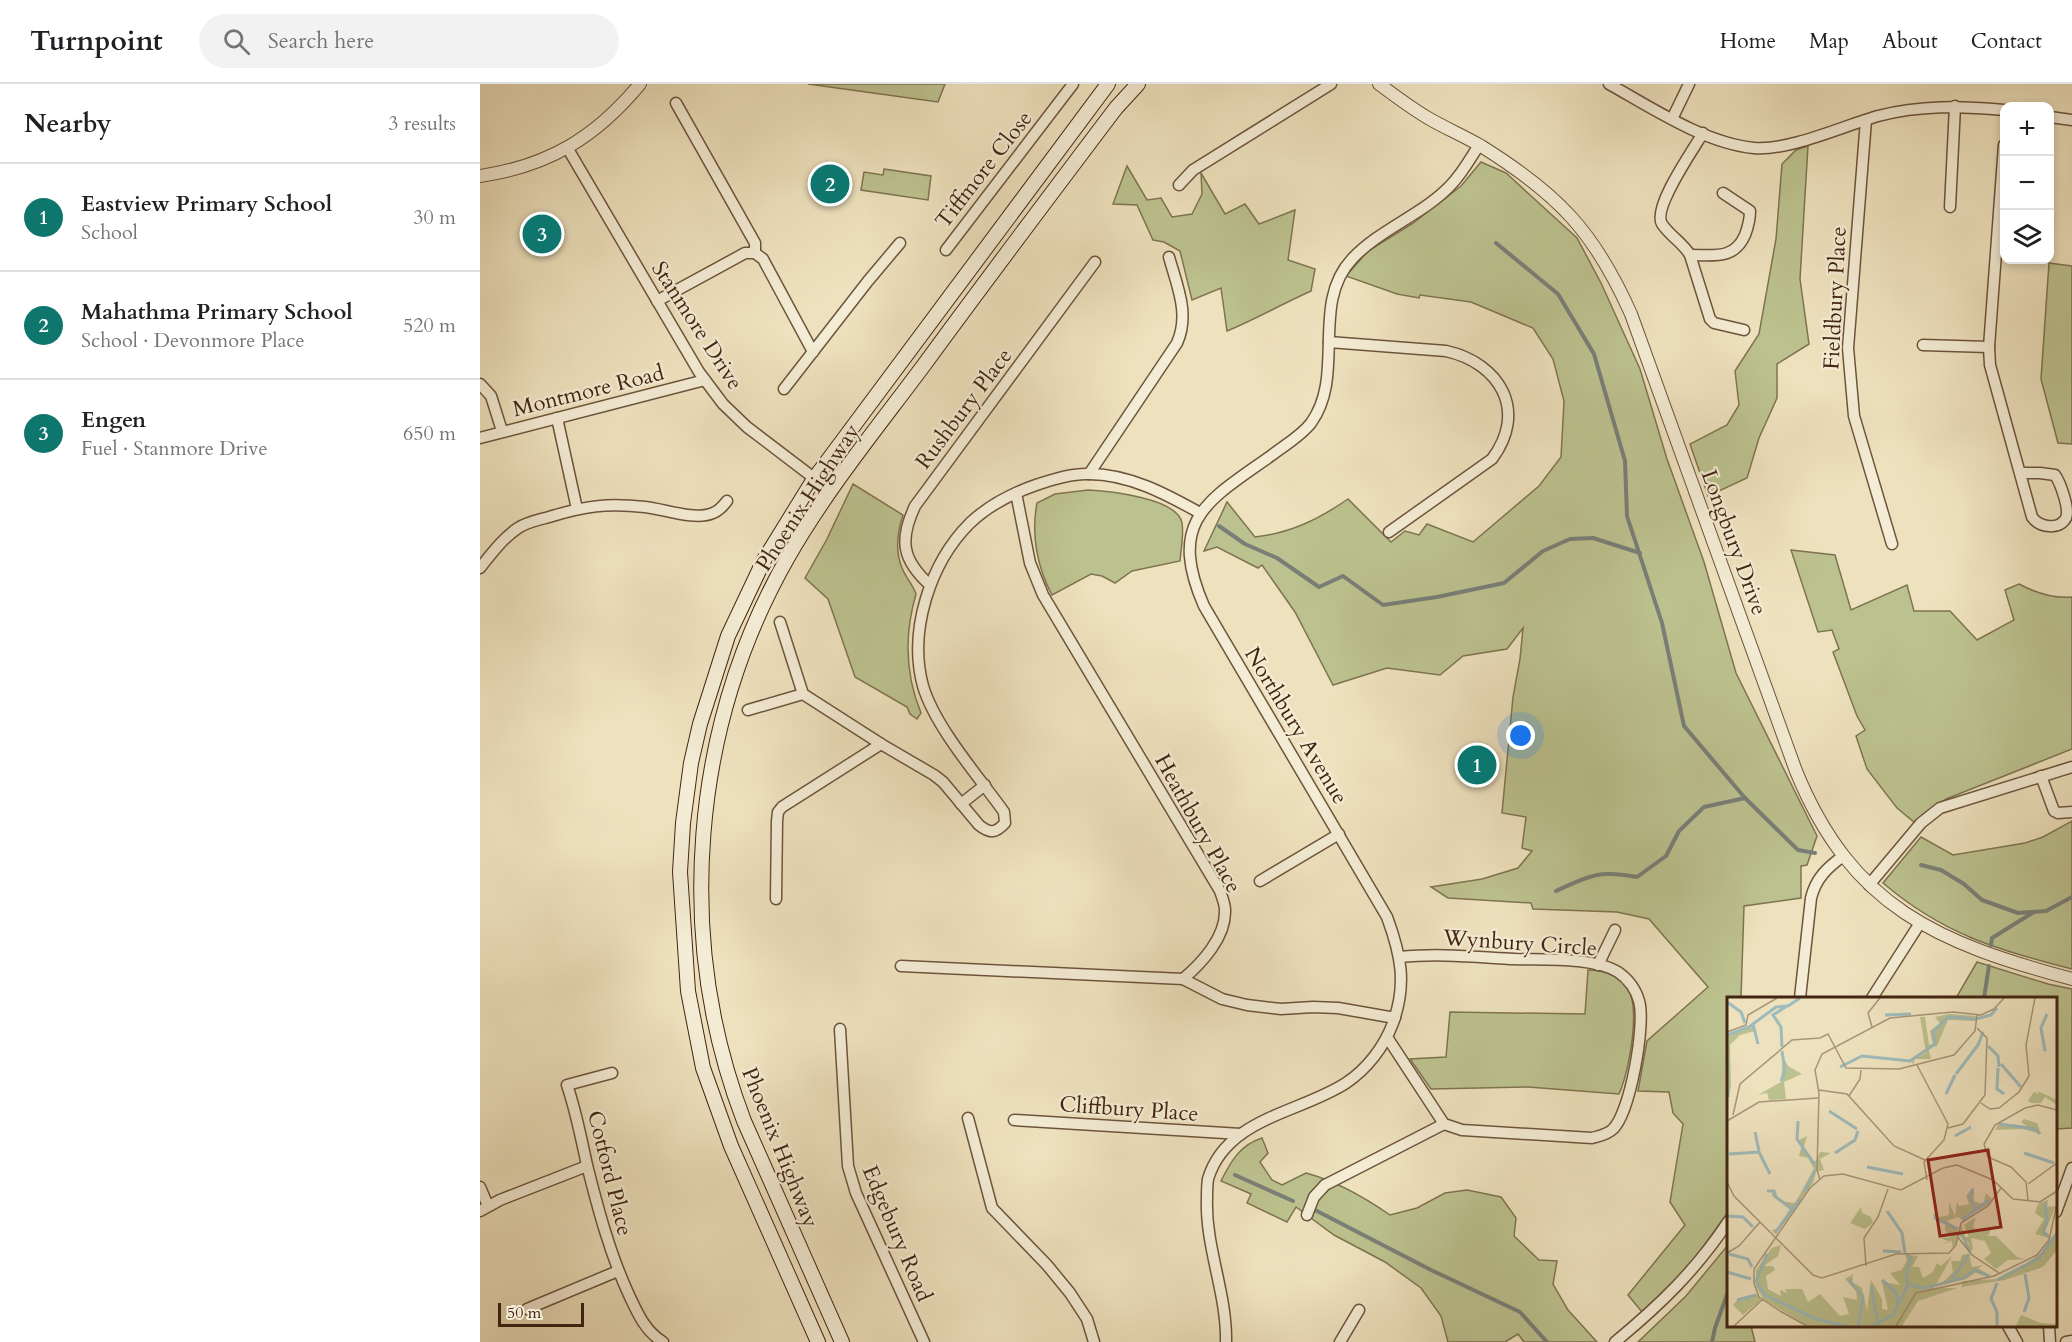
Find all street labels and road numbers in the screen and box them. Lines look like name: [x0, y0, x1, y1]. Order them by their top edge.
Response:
street label: Tiffmore Close: [928, 105, 1039, 235]
street label: Fieldbury Place: [1816, 226, 1854, 371]
street label: Stanmore Drive: [644, 255, 750, 396]
street label: Rushbury Place: [908, 342, 1019, 475]
street label: Montmore Road: [509, 358, 667, 424]
street label: Phoenix Highway: [749, 418, 867, 577]
street label: Longbury Drive: [1694, 465, 1774, 619]
street label: Northbury Avenue: [1237, 641, 1355, 810]
street label: Heathbury Place: [1148, 749, 1249, 898]
street label: Wynbury Circle: [1441, 923, 1598, 963]
street label: Phoenix Highway: [734, 1063, 826, 1232]
street label: Cliffbury Place: [1058, 1089, 1200, 1129]
street label: Cotford Place: [580, 1107, 640, 1239]
street label: Edgebury Road: [855, 1161, 939, 1306]

